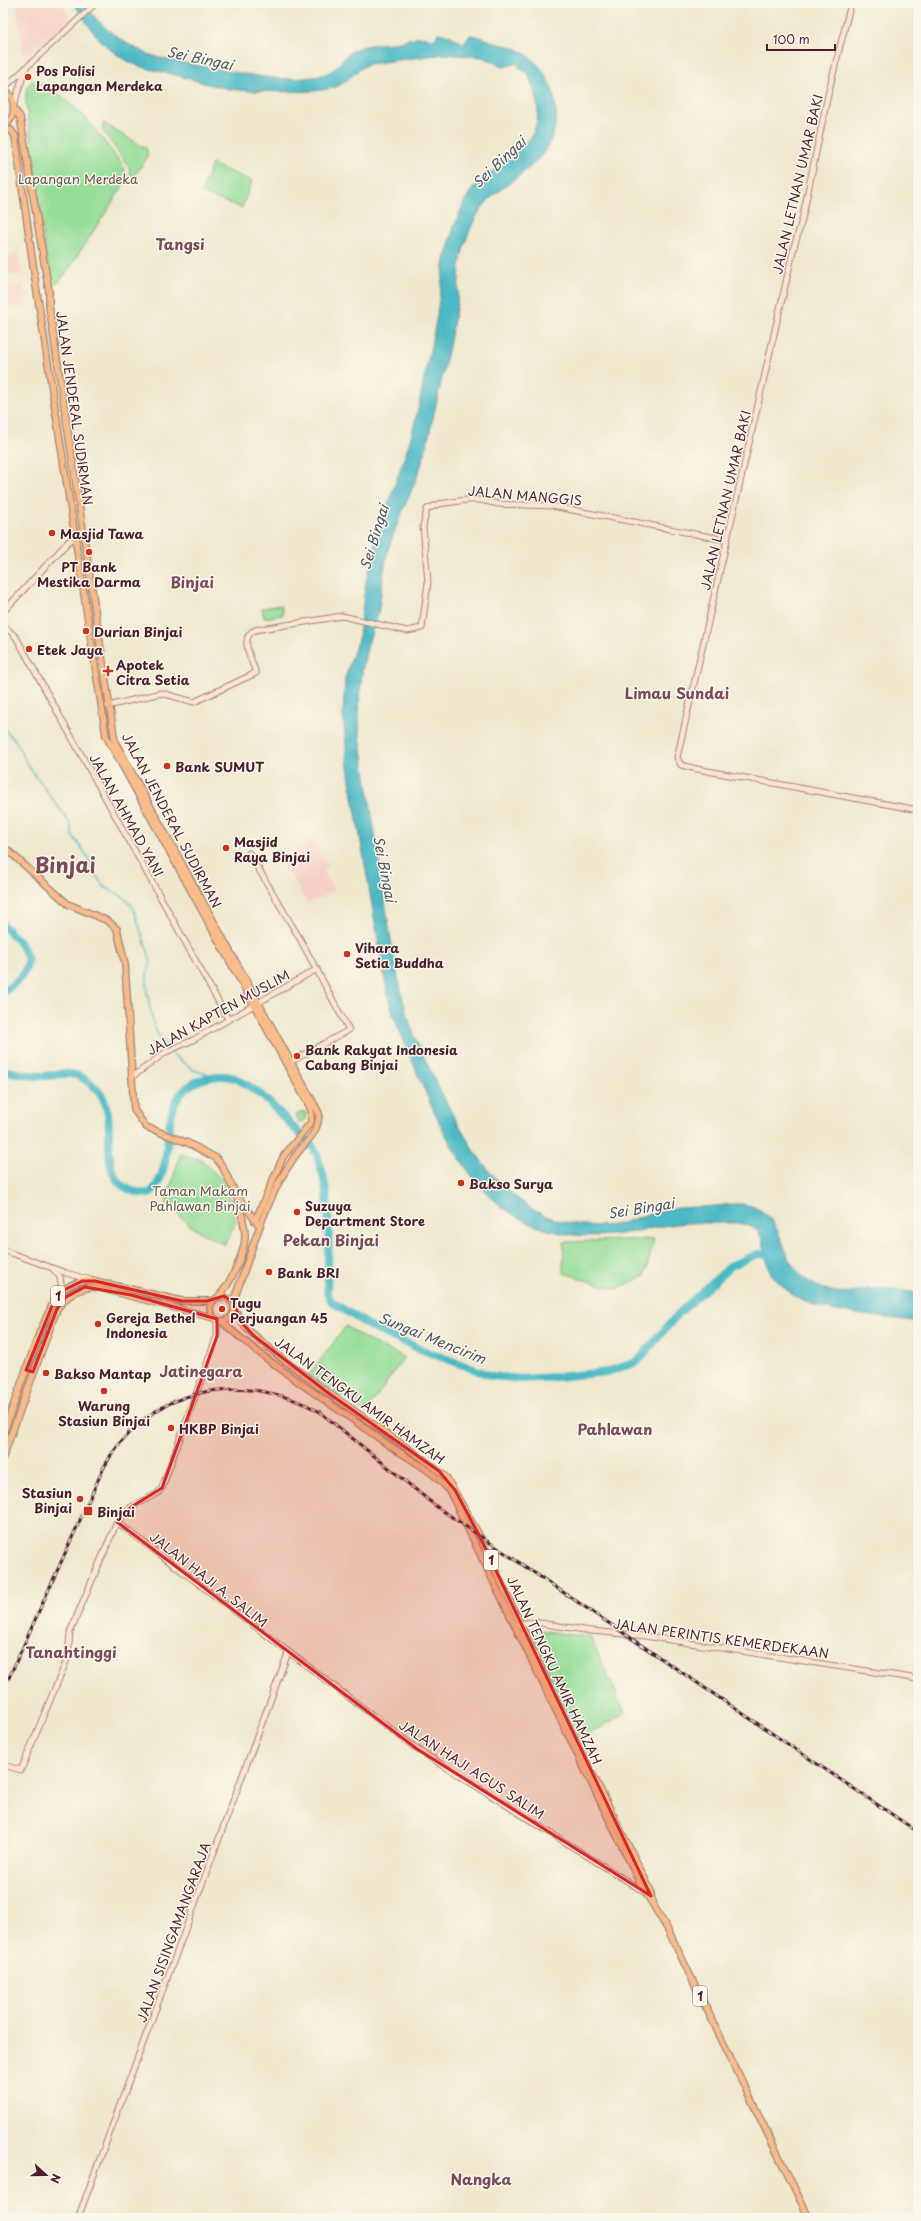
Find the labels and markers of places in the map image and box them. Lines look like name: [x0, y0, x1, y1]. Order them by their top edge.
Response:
place label: Pos Polisi Lapangan Merdeka: [36, 61, 163, 95]
marker: Pos Polisi Lapangan Merdeka: [23, 72, 33, 82]
place label: Masjid Tawa: [60, 524, 144, 543]
marker: Masjid Tawa: [47, 528, 57, 538]
marker: PT Bank Mestika Darma: [84, 547, 94, 557]
place label: PT Bank Mestika Darma: [37, 557, 141, 591]
place label: Durian Binjai: [94, 622, 182, 641]
marker: Durian Binjai: [81, 626, 91, 636]
place label: Etek Jaya: [37, 640, 103, 659]
marker: Etek Jaya: [24, 644, 34, 654]
place label: Apotek Citra Setia: [116, 655, 190, 689]
marker: Apotek Citra Setia: [103, 666, 113, 676]
place label: Bank SUMUT: [175, 757, 264, 776]
marker: Bank SUMUT: [162, 761, 172, 771]
place label: Masjid Raya Binjai: [234, 832, 310, 866]
marker: Masjid Raya Binjai: [221, 843, 231, 853]
place label: Vihara Setia Buddha: [355, 938, 444, 972]
marker: Vihara Setia Buddha: [342, 949, 352, 959]
place label: Bank Rakyat Indonesia Cabang Binjai: [305, 1040, 458, 1074]
marker: Bank Rakyat Indonesia Cabang Binjai: [292, 1051, 302, 1061]
place label: Bakso Surya: [469, 1174, 553, 1193]
marker: Bakso Surya: [456, 1178, 466, 1188]
place label: Suzuya Department Store: [305, 1196, 425, 1230]
marker: Suzuya Department Store: [292, 1207, 302, 1217]
place label: Bank BRI: [277, 1263, 340, 1282]
marker: Bank BRI: [264, 1267, 274, 1277]
place label: Tugu Perjuangan 45: [230, 1293, 328, 1327]
marker: Tugu Perjuangan 45: [217, 1304, 227, 1314]
place label: Gereja Bethel Indonesia: [106, 1308, 196, 1342]
marker: Gereja Bethel Indonesia: [93, 1319, 103, 1329]
place label: Bakso Mantap: [54, 1364, 151, 1383]
marker: Bakso Mantap: [41, 1368, 51, 1378]
marker: Warung Stasiun Binjai: [99, 1386, 109, 1396]
place label: Warung Stasiun Binjai: [58, 1396, 150, 1430]
place label: HKBP Binjai: [179, 1419, 259, 1438]
marker: HKBP Binjai: [166, 1423, 176, 1433]
place label: Stasiun Binjai: [22, 1483, 72, 1517]
marker: Stasiun Binjai: [75, 1494, 85, 1504]
place label: Binjai: [97, 1502, 135, 1521]
marker: Binjai: [82, 1505, 94, 1517]

